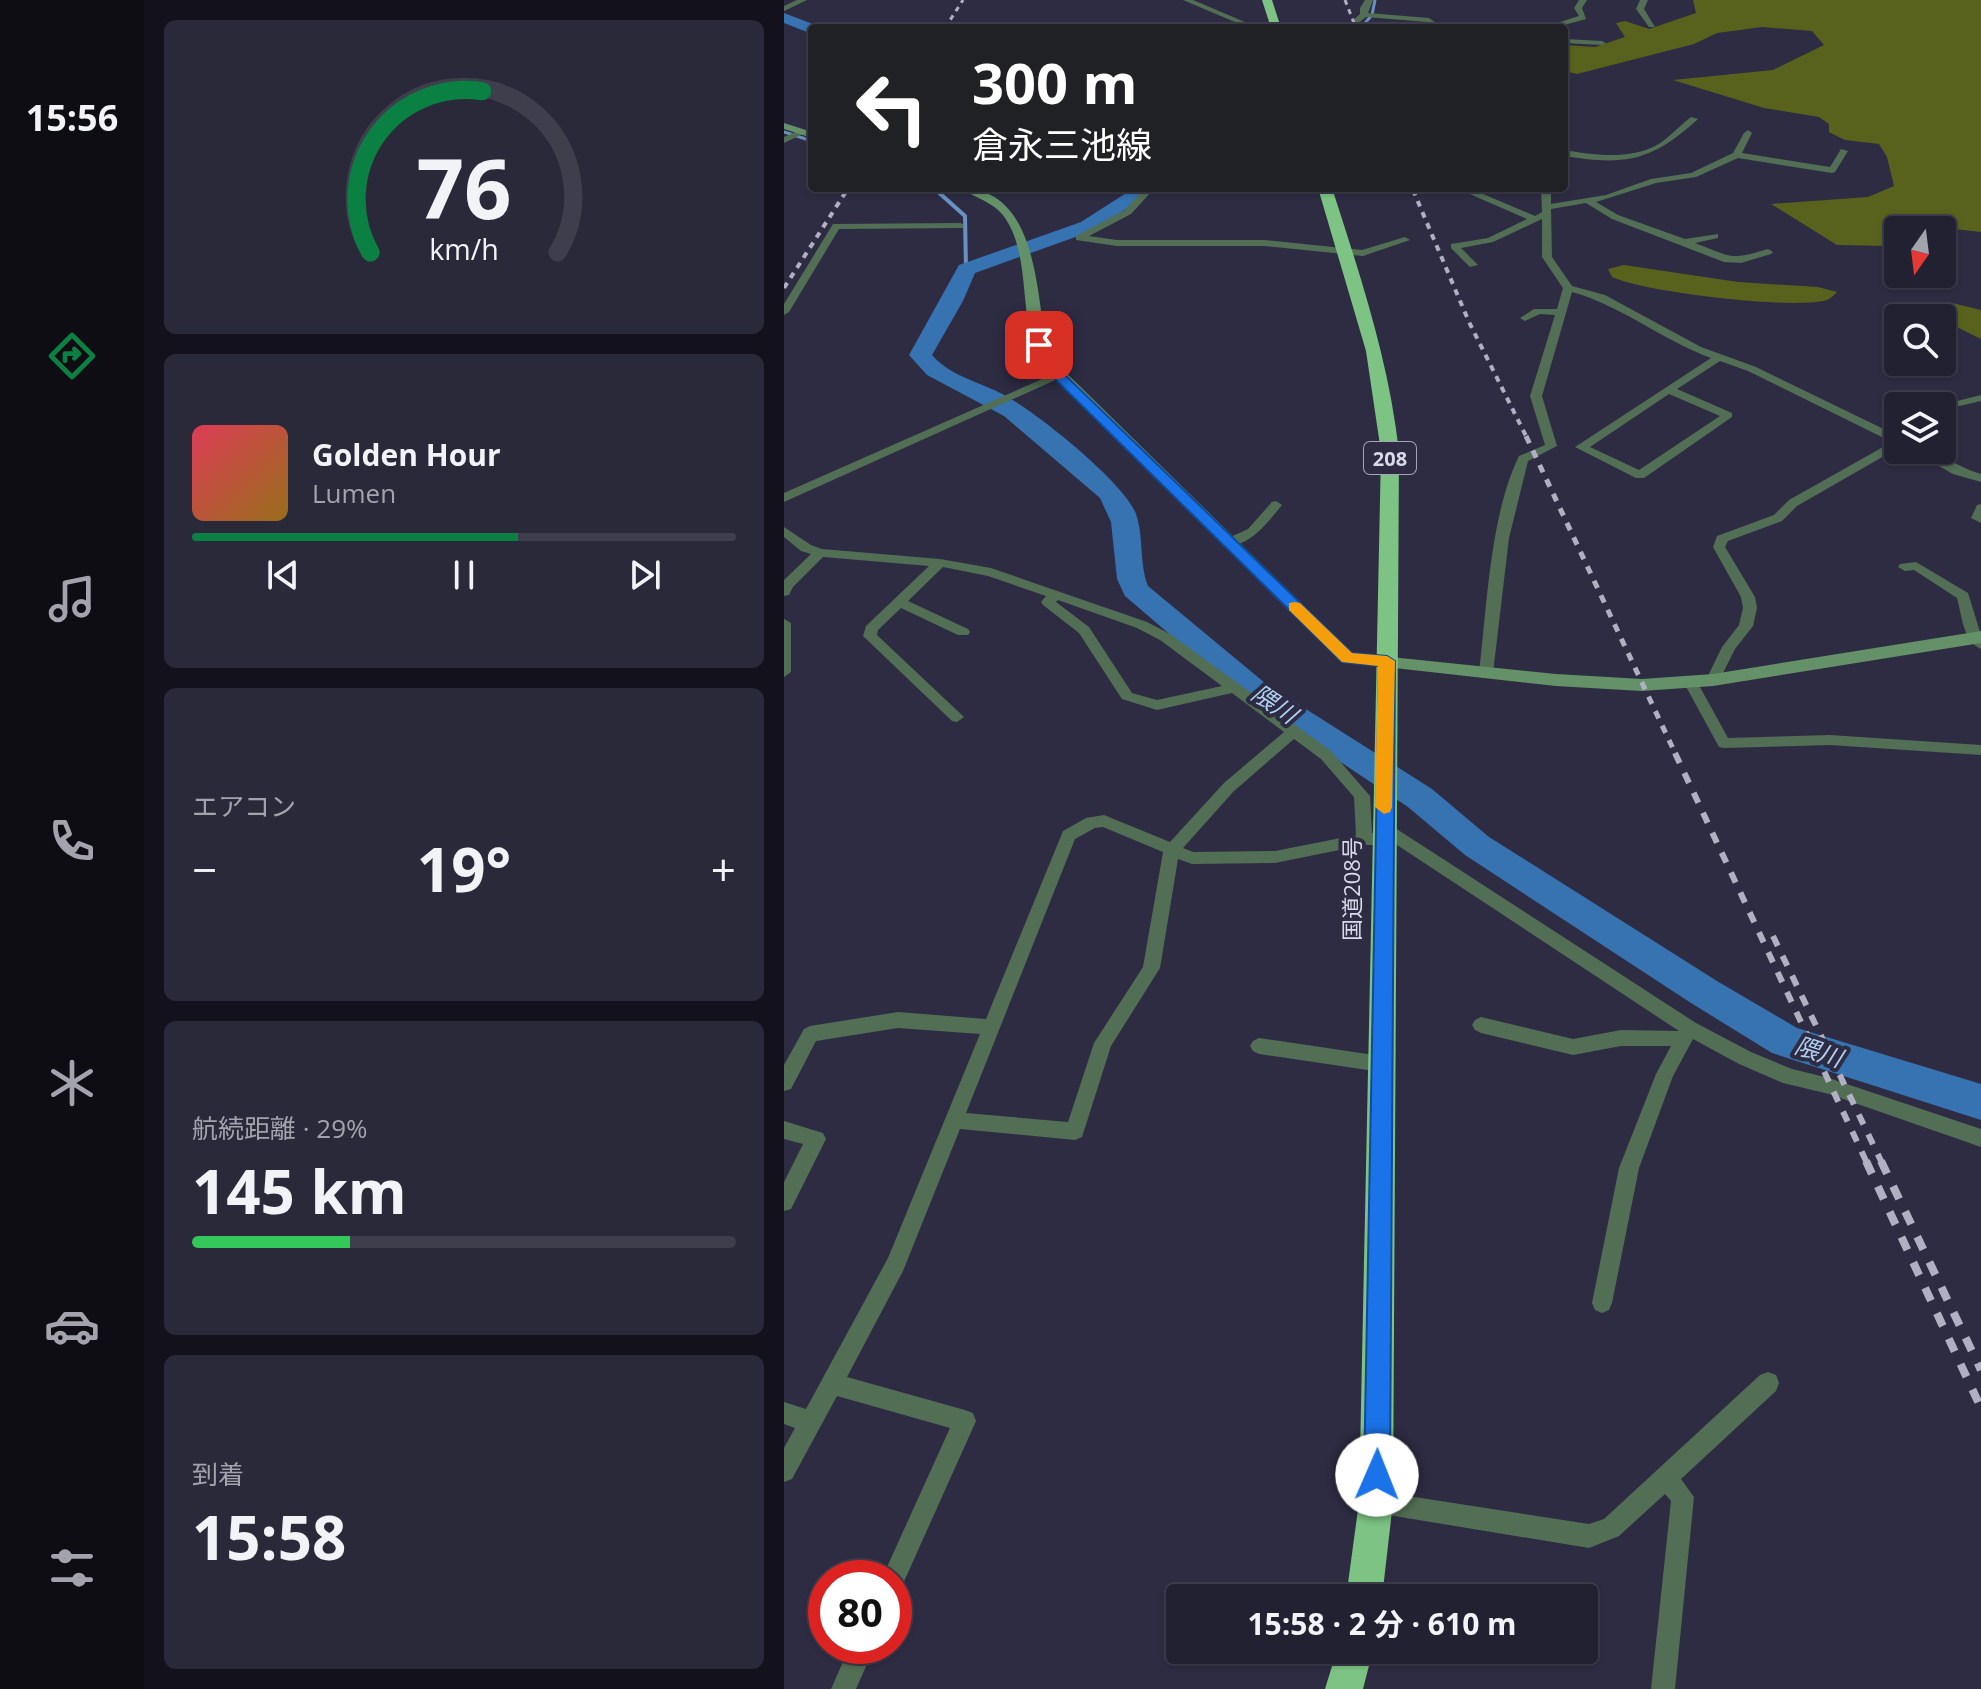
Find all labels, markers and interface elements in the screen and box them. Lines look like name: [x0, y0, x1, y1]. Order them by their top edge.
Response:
text: 300 m: [972, 44, 1138, 120]
icon: left: [840, 56, 944, 160]
text: 15:56: [26, 93, 118, 142]
text: 倉永三池線: [972, 120, 1152, 169]
text: 76: [416, 129, 512, 242]
north arrow: [1884, 216, 1956, 288]
map controls: [1884, 216, 1956, 464]
text: km/h: [429, 229, 499, 268]
button: search: [1884, 304, 1956, 376]
pin: [1005, 311, 1073, 379]
icon: arrive: [1017, 323, 1061, 367]
icon: directions: [44, 328, 100, 384]
button: layers: [1884, 392, 1956, 464]
text: Golden Hour: [312, 434, 501, 475]
road number: 208: [1364, 442, 1416, 474]
text: Lumen: [312, 475, 396, 511]
icon: previous: [261, 553, 305, 597]
icon: pause: [442, 553, 486, 597]
icon: next: [623, 553, 667, 597]
icon: music: [44, 571, 100, 627]
water label: 隈川: [1246, 676, 1307, 732]
text: エアコン: [192, 788, 296, 824]
icon: phone: [44, 813, 100, 869]
text: 19°: [417, 828, 511, 910]
street label: 国道208号: [1336, 837, 1366, 941]
text: −: [192, 839, 217, 899]
text: +: [711, 839, 736, 899]
water label: 隈川: [1791, 1028, 1850, 1075]
icon: climate: [44, 1055, 100, 1111]
text: 航続距離 · 29%: [192, 1110, 368, 1146]
text: 145 km: [192, 1150, 407, 1232]
icon: car: [44, 1298, 100, 1354]
position arrow: [1335, 1433, 1419, 1517]
text: 到着: [192, 1456, 244, 1492]
text: 15:58: [192, 1496, 346, 1578]
icon: filters: [44, 1540, 100, 1596]
speed limit sign: 80: [808, 1560, 912, 1664]
text: 15:58 · 2 分 · 610 m: [1247, 1603, 1517, 1644]

